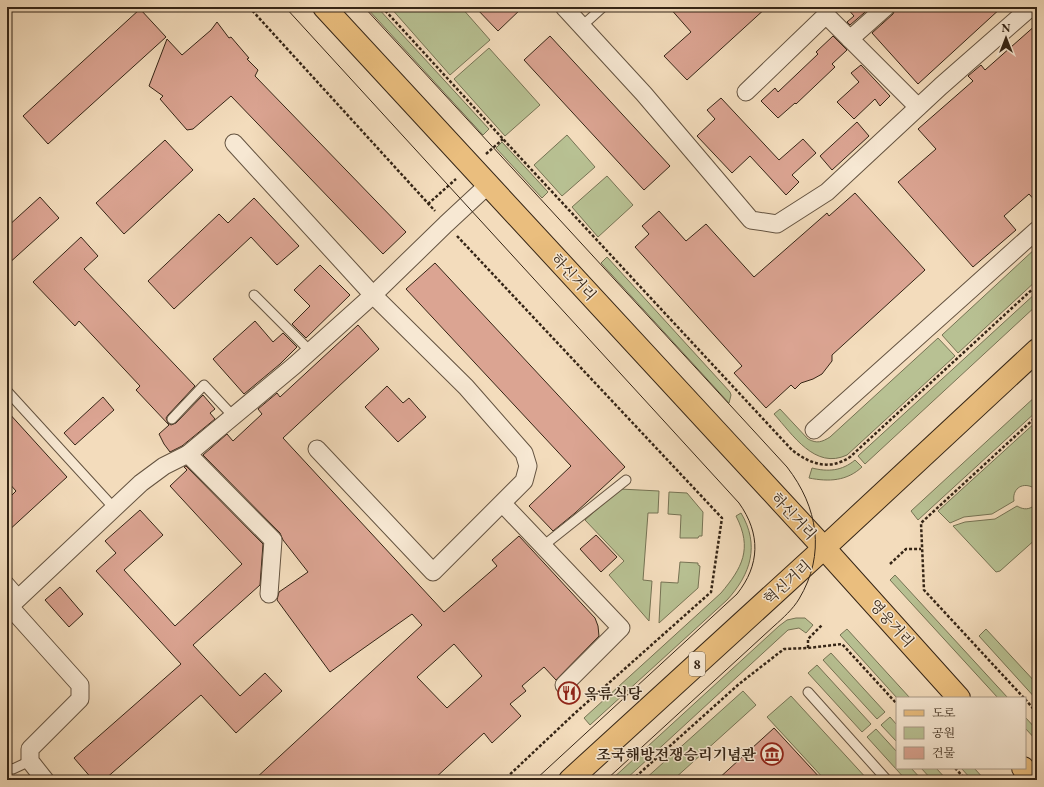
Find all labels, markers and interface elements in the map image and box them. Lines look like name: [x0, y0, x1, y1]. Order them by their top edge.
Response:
north arrow: [986, 18, 1026, 58]
text: N: [1002, 21, 1011, 35]
street label: 하신거리: [547, 249, 601, 305]
street label: 하신거리: [767, 488, 821, 544]
street label: 혁신거리: [759, 556, 815, 608]
street label: 영웅거리: [866, 595, 918, 651]
road number: 8: [689, 652, 705, 676]
restaurant icon: 옥류식당: [556, 680, 582, 706]
place label: 옥류식당: [584, 684, 642, 703]
legend: [896, 697, 1026, 769]
text: 도로: [932, 705, 956, 721]
text: 공원: [932, 725, 955, 741]
museum icon: 조국해방전쟁승리기념관: [759, 741, 785, 767]
place label: 조국해방전쟁승리기념관: [597, 745, 756, 764]
text: 건물: [932, 745, 956, 761]

